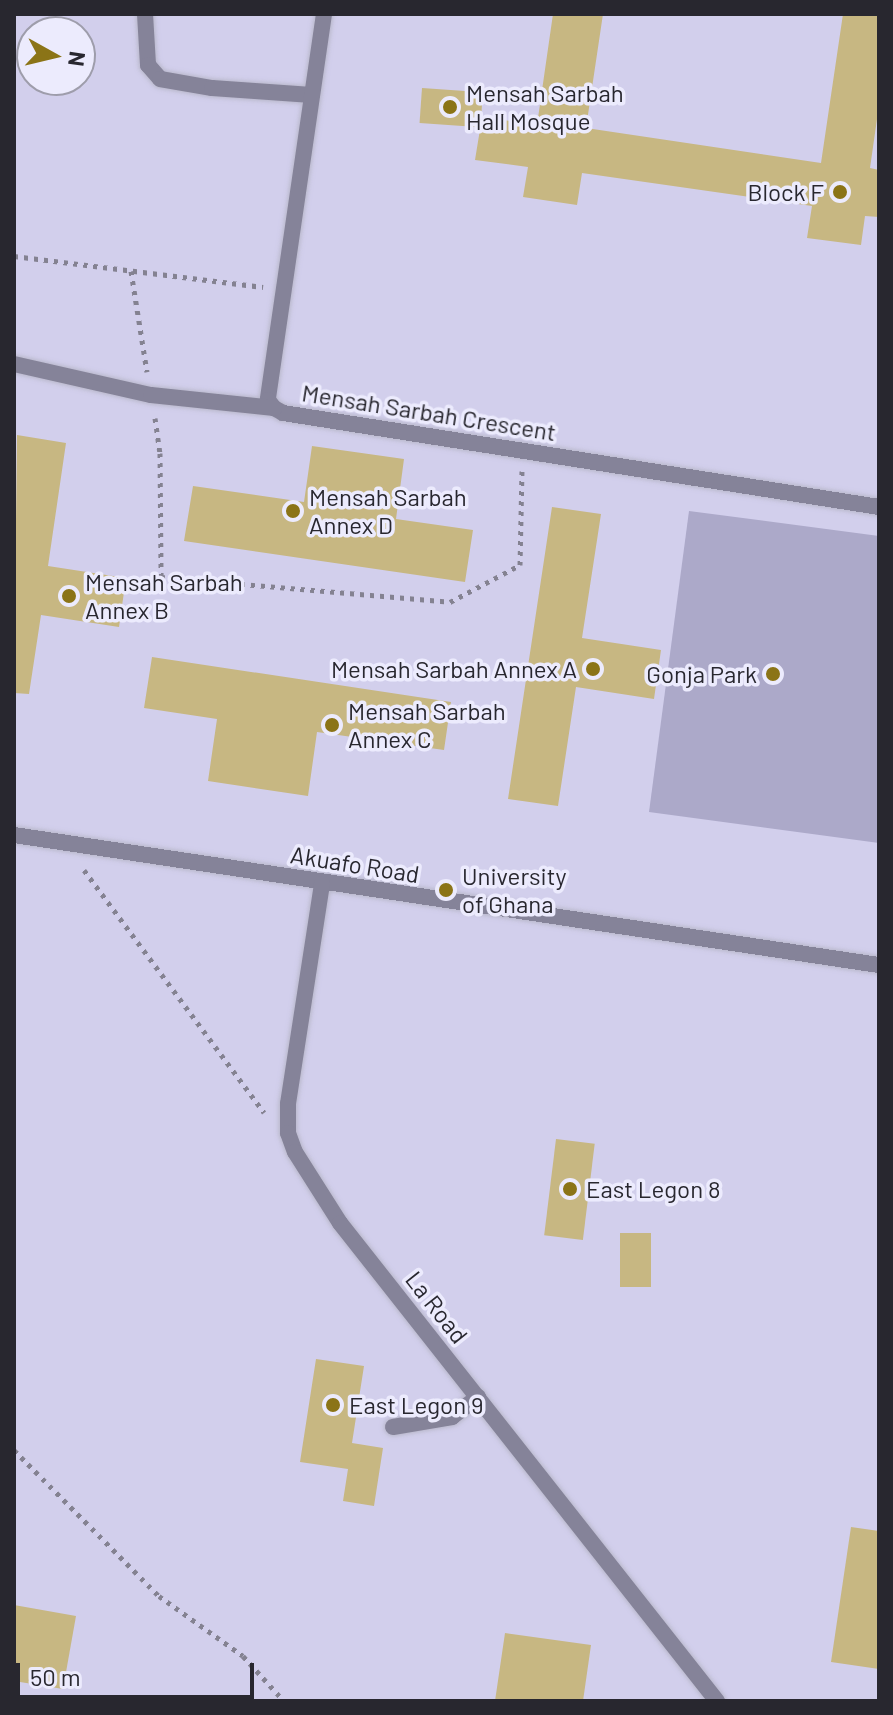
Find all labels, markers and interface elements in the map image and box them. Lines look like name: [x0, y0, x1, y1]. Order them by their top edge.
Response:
north arrow: [16, 16, 96, 96]
text: N: [64, 50, 92, 68]
place label: Mensah Sarbah Hall Mosque: [466, 79, 624, 135]
marker: Mensah Sarbah Hall Mosque: [441, 98, 459, 116]
place label: Block F: [747, 178, 824, 206]
marker: Block F: [831, 183, 849, 201]
street label: Mensah Sarbah Crescent: [300, 378, 558, 446]
place label: Mensah Sarbah Annex D: [309, 483, 467, 539]
marker: Mensah Sarbah Annex D: [284, 502, 302, 520]
place label: Mensah Sarbah Annex B: [85, 568, 243, 624]
marker: Mensah Sarbah Annex B: [60, 587, 78, 605]
place label: Mensah Sarbah Annex A: [331, 655, 577, 683]
marker: Mensah Sarbah Annex A: [584, 660, 602, 678]
place label: Gonja Park: [646, 660, 757, 688]
marker: Gonja Park: [764, 665, 782, 683]
place label: Mensah Sarbah Annex C: [348, 697, 506, 753]
marker: Mensah Sarbah Annex C: [323, 716, 341, 734]
street label: Akuafo Road: [289, 840, 421, 888]
place label: University of Ghana: [462, 862, 567, 918]
marker: University of Ghana: [437, 881, 455, 899]
place label: East Legon 8: [586, 1175, 720, 1203]
marker: East Legon 8: [561, 1180, 579, 1198]
street label: La Road: [400, 1265, 474, 1349]
place label: East Legon 9: [349, 1391, 483, 1419]
marker: East Legon 9: [324, 1396, 342, 1414]
scale bar: [20, 1647, 258, 1697]
text: 50 m: [30, 1662, 81, 1691]

